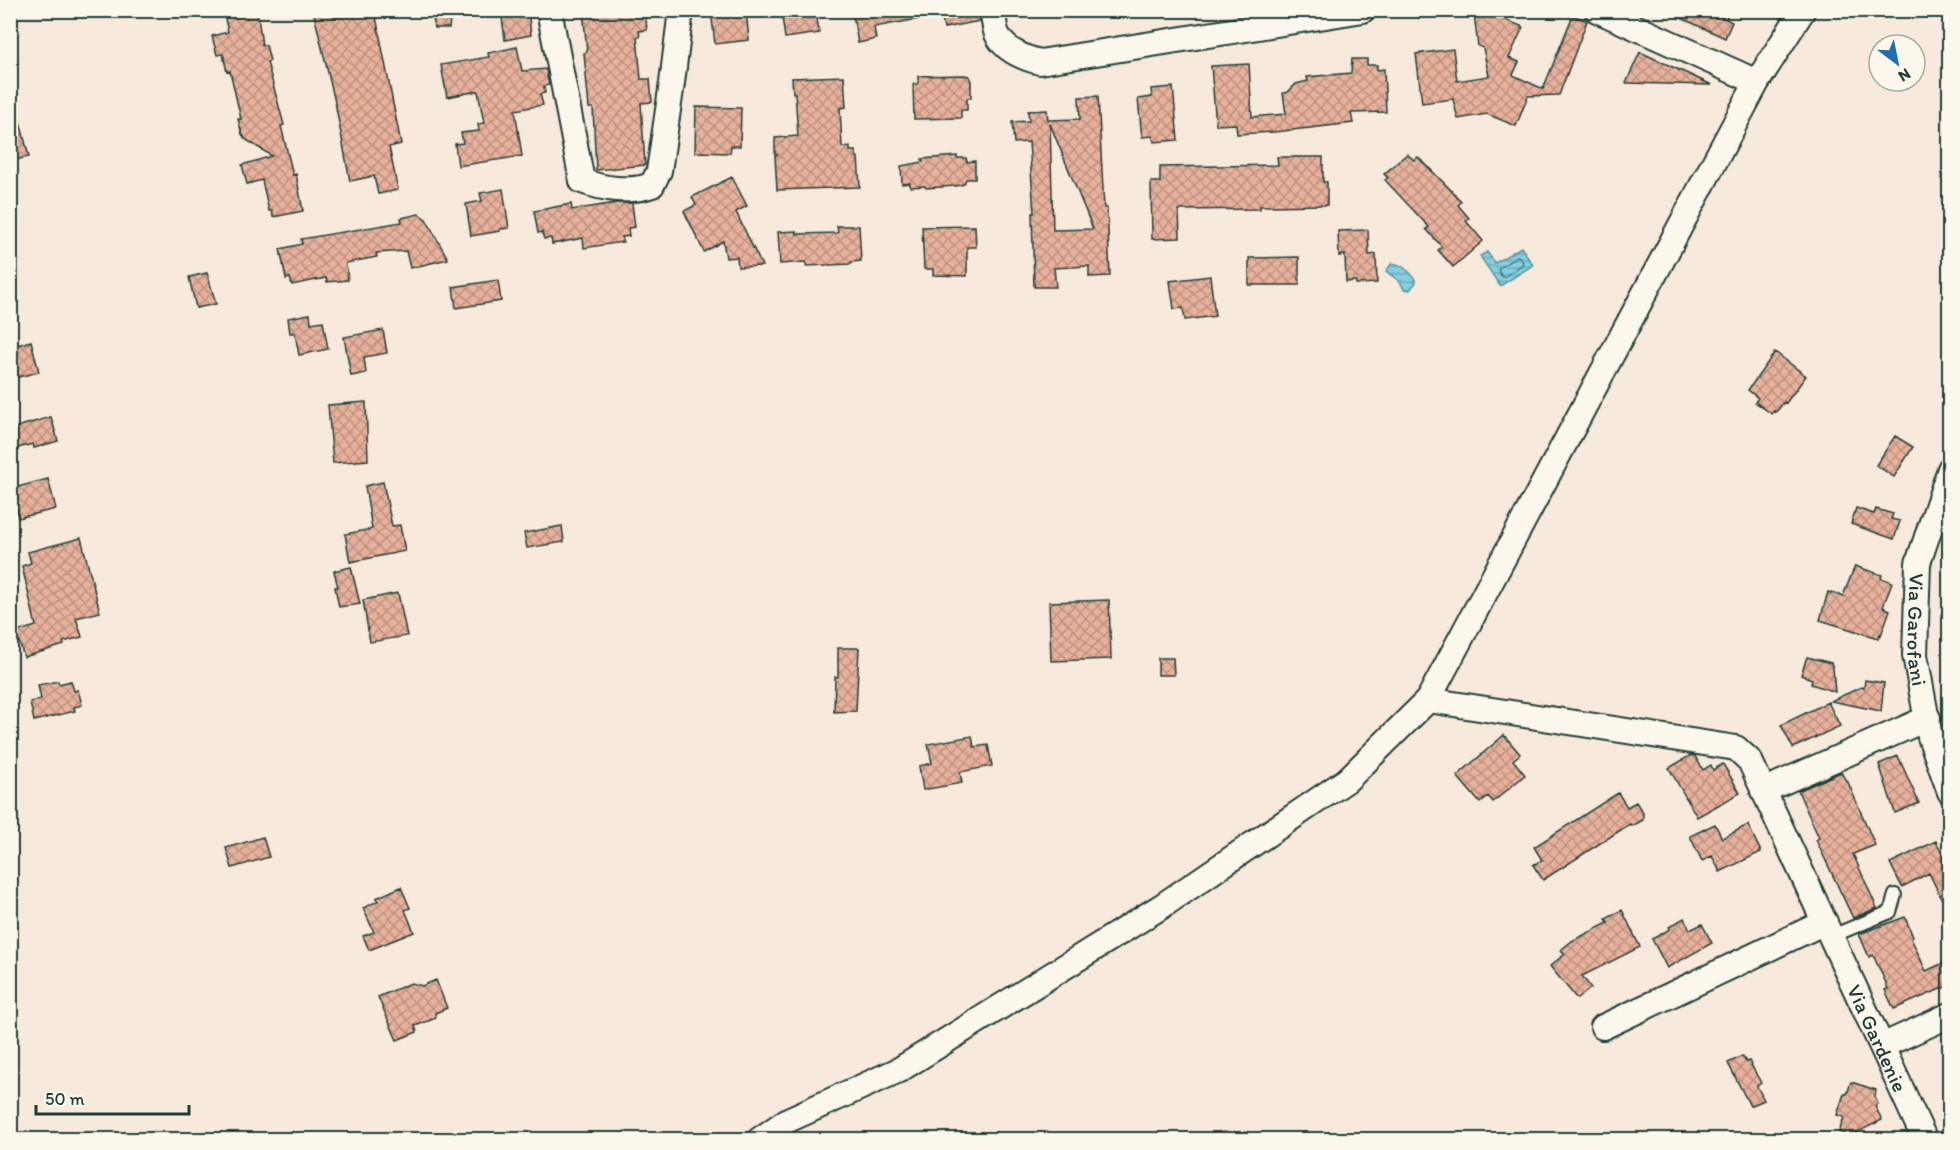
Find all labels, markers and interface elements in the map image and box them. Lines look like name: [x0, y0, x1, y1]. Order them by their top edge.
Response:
north arrow: [1867, 33, 1927, 93]
text: N: [1895, 64, 1914, 86]
street label: Via Garofani: [1902, 573, 1933, 688]
street label: Via Gardenie: [1842, 980, 1913, 1096]
scale bar: [36, 1078, 189, 1116]
text: 50 m: [45, 1088, 85, 1110]

